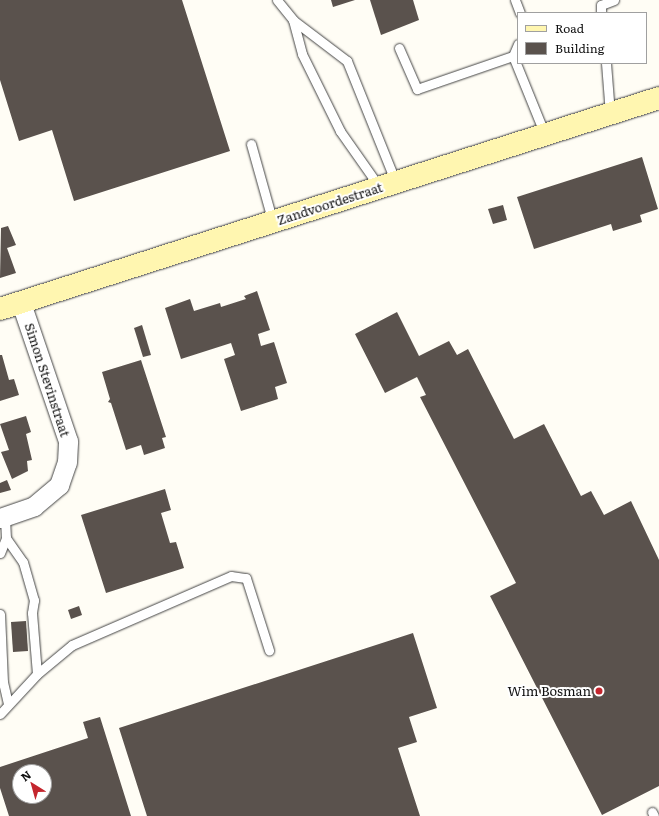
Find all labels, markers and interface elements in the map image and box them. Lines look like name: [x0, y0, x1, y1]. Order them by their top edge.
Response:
legend: [517, 12, 647, 64]
text: Road: [555, 19, 584, 37]
text: Building: [555, 39, 604, 57]
street label: Zandvoordestraat: [275, 180, 385, 228]
street label: Simon Stevinstraat: [21, 321, 73, 439]
place label: Wim Bosman: [508, 683, 591, 699]
marker: Wim Bosman: [594, 686, 604, 696]
north arrow: [12, 764, 52, 804]
text: N: [17, 766, 34, 784]

